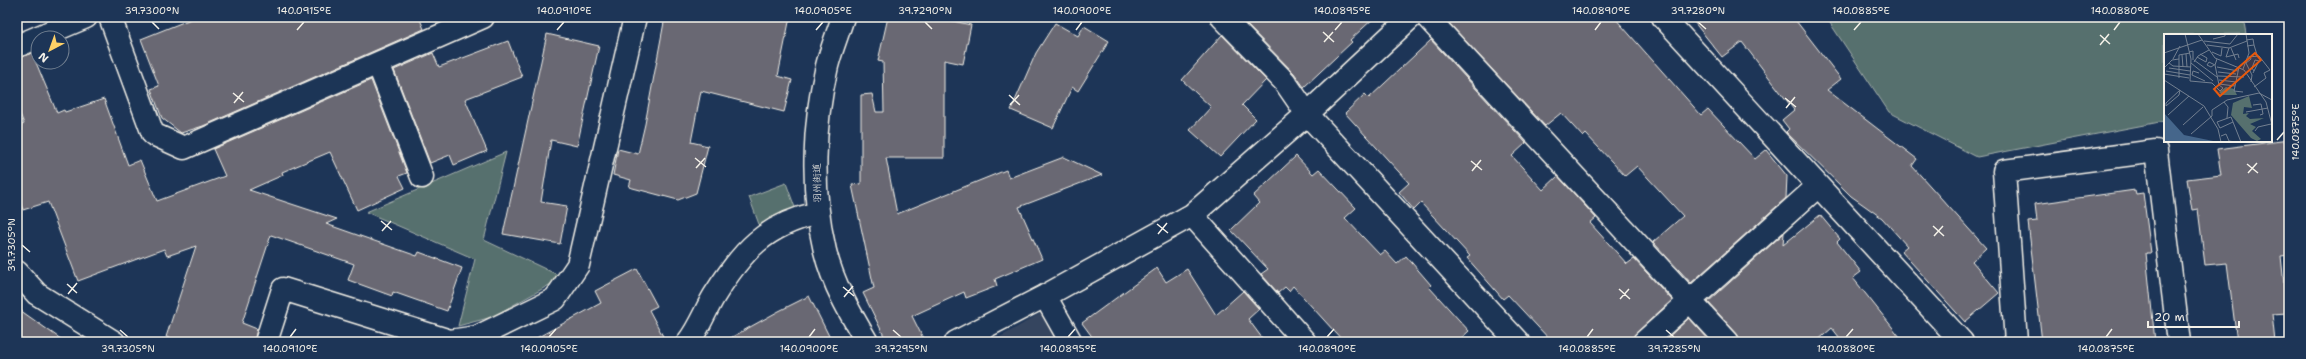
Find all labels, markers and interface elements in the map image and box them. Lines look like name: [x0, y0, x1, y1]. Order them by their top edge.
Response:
text: 39.7300°N: [125, 4, 179, 17]
text: 140.0915°E: [277, 4, 331, 17]
text: 140.0910°E: [536, 4, 592, 17]
text: 140.0905°E: [794, 4, 852, 17]
text: 39.7290°N: [898, 4, 952, 17]
text: 140.0900°E: [1053, 4, 1111, 17]
text: 140.0895°E: [1313, 4, 1371, 17]
text: 140.0890°E: [1572, 4, 1630, 17]
text: 39.7280°N: [1671, 4, 1725, 17]
text: 140.0885°E: [1832, 4, 1890, 17]
text: 140.0880°E: [2091, 4, 2149, 17]
north arrow: [30, 30, 70, 70]
inset map: [2164, 34, 2272, 142]
text: N: [35, 48, 52, 66]
text: 140.0875°E: [2289, 104, 2302, 160]
street label: 羽州街道: [810, 163, 824, 203]
text: 39.7305°N: [5, 218, 18, 272]
scale bar: [2148, 303, 2239, 329]
text: 20 m: [2154, 309, 2185, 325]
text: 39.7305°N: [101, 342, 155, 355]
text: 140.0910°E: [262, 342, 318, 355]
text: 140.0905°E: [520, 342, 578, 355]
text: 140.0900°E: [780, 342, 838, 355]
text: 39.7295°N: [874, 342, 928, 355]
text: 140.0895°E: [1039, 342, 1097, 355]
text: 140.0890°E: [1298, 342, 1356, 355]
text: 140.0885°E: [1558, 342, 1616, 355]
text: 39.7285°N: [1647, 342, 1701, 355]
text: 140.0880°E: [1817, 342, 1875, 355]
text: 140.0875°E: [2078, 342, 2134, 355]

